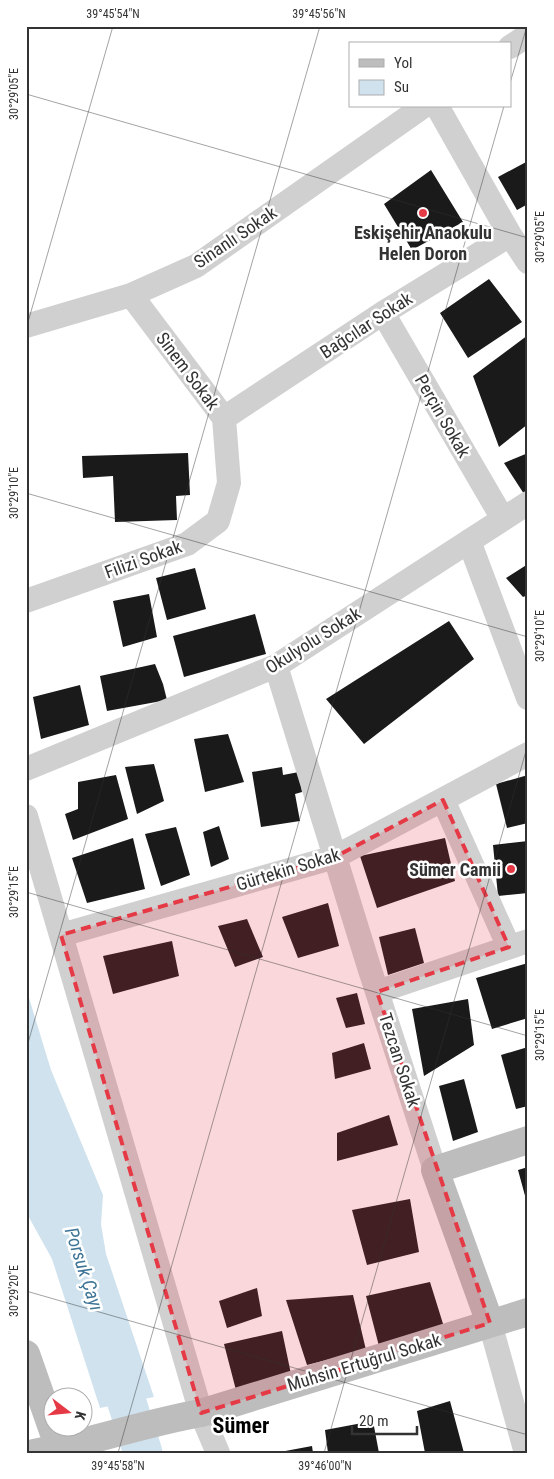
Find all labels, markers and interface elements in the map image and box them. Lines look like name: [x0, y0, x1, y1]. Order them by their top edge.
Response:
text: 39°45'54"N: [86, 7, 140, 21]
text: 39°45'56"N: [292, 7, 346, 21]
legend: [349, 42, 512, 108]
text: Yol: [394, 54, 412, 72]
text: 30°29'05"E: [7, 68, 21, 120]
text: Su: [394, 78, 409, 96]
street label: Sinanlı Sokak: [190, 202, 280, 272]
marker: Eskişehir Anaokulu Helen Doron: [417, 207, 429, 219]
text: 30°29'05"E: [533, 211, 547, 263]
place label: Eskişehir Anaokulu Helen Doron: [354, 222, 492, 264]
street label: Bağcılar Sokak: [316, 287, 416, 363]
street label: Sinem Sokak: [152, 328, 224, 414]
street label: Perçin Sokak: [411, 371, 475, 461]
text: 30°29'10"E: [7, 467, 21, 519]
street label: Filizi Sokak: [102, 535, 184, 583]
street label: Okulyolu Sokak: [261, 602, 365, 678]
text: 30°29'10"E: [533, 610, 547, 662]
street label: Gürtekin Sokak: [234, 843, 342, 895]
place label: Sümer Camii: [409, 859, 501, 880]
marker: Sümer Camii: [505, 863, 517, 875]
text: 30°29'15"E: [7, 866, 21, 918]
text: 30°29'15"E: [533, 1009, 547, 1061]
street label: Tezcan Sokak: [375, 1010, 425, 1110]
water label: Porsuk Çayı: [60, 1225, 108, 1313]
text: 30°29'20"E: [7, 1265, 21, 1317]
street label: Muhsin Ertuğrul Sokak: [285, 1329, 443, 1395]
north arrow: [42, 1386, 92, 1436]
scale bar: [352, 1404, 416, 1436]
text: K: [72, 1410, 89, 1422]
text: 20 m: [359, 1412, 389, 1430]
district label: Sümer: [213, 1413, 269, 1438]
text: 39°45'58"N: [91, 1459, 145, 1473]
text: 39°46'00"N: [298, 1459, 352, 1473]

